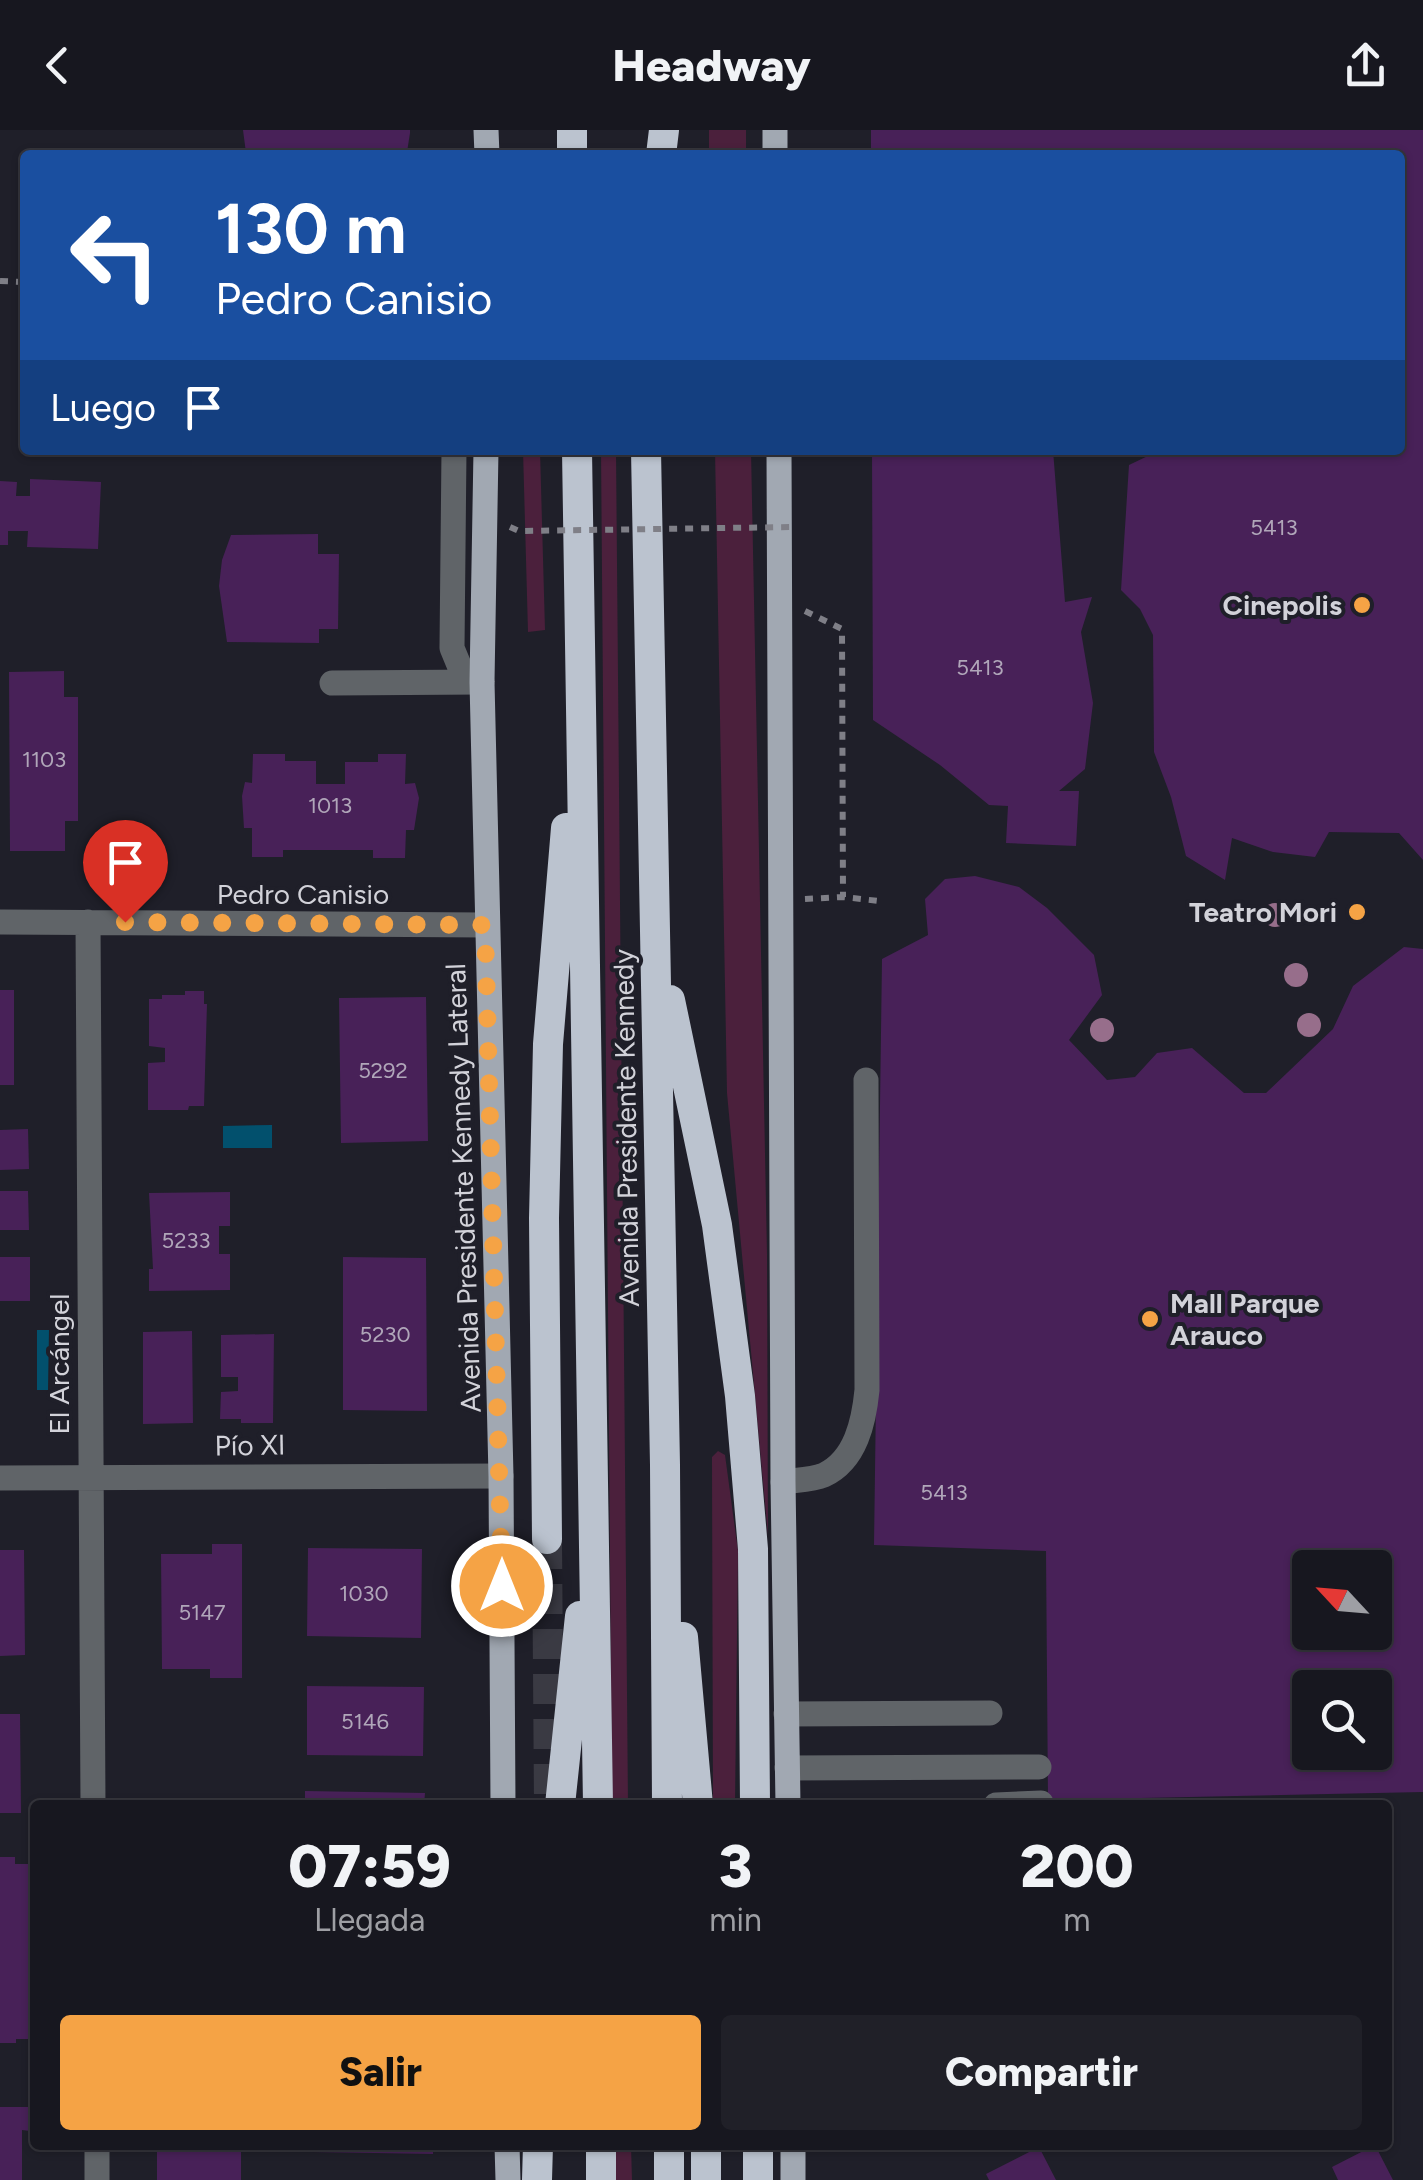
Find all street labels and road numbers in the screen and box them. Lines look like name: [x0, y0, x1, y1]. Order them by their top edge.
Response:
street label: Pedro Canisio: [217, 877, 389, 911]
street label: Avenida Presidente Kennedy: [606, 948, 646, 1307]
street label: Avenida Presidente Kennedy Lateral: [438, 963, 488, 1413]
street label: El Arcángel: [42, 1294, 76, 1434]
street label: Pío XI: [214, 1427, 286, 1463]

